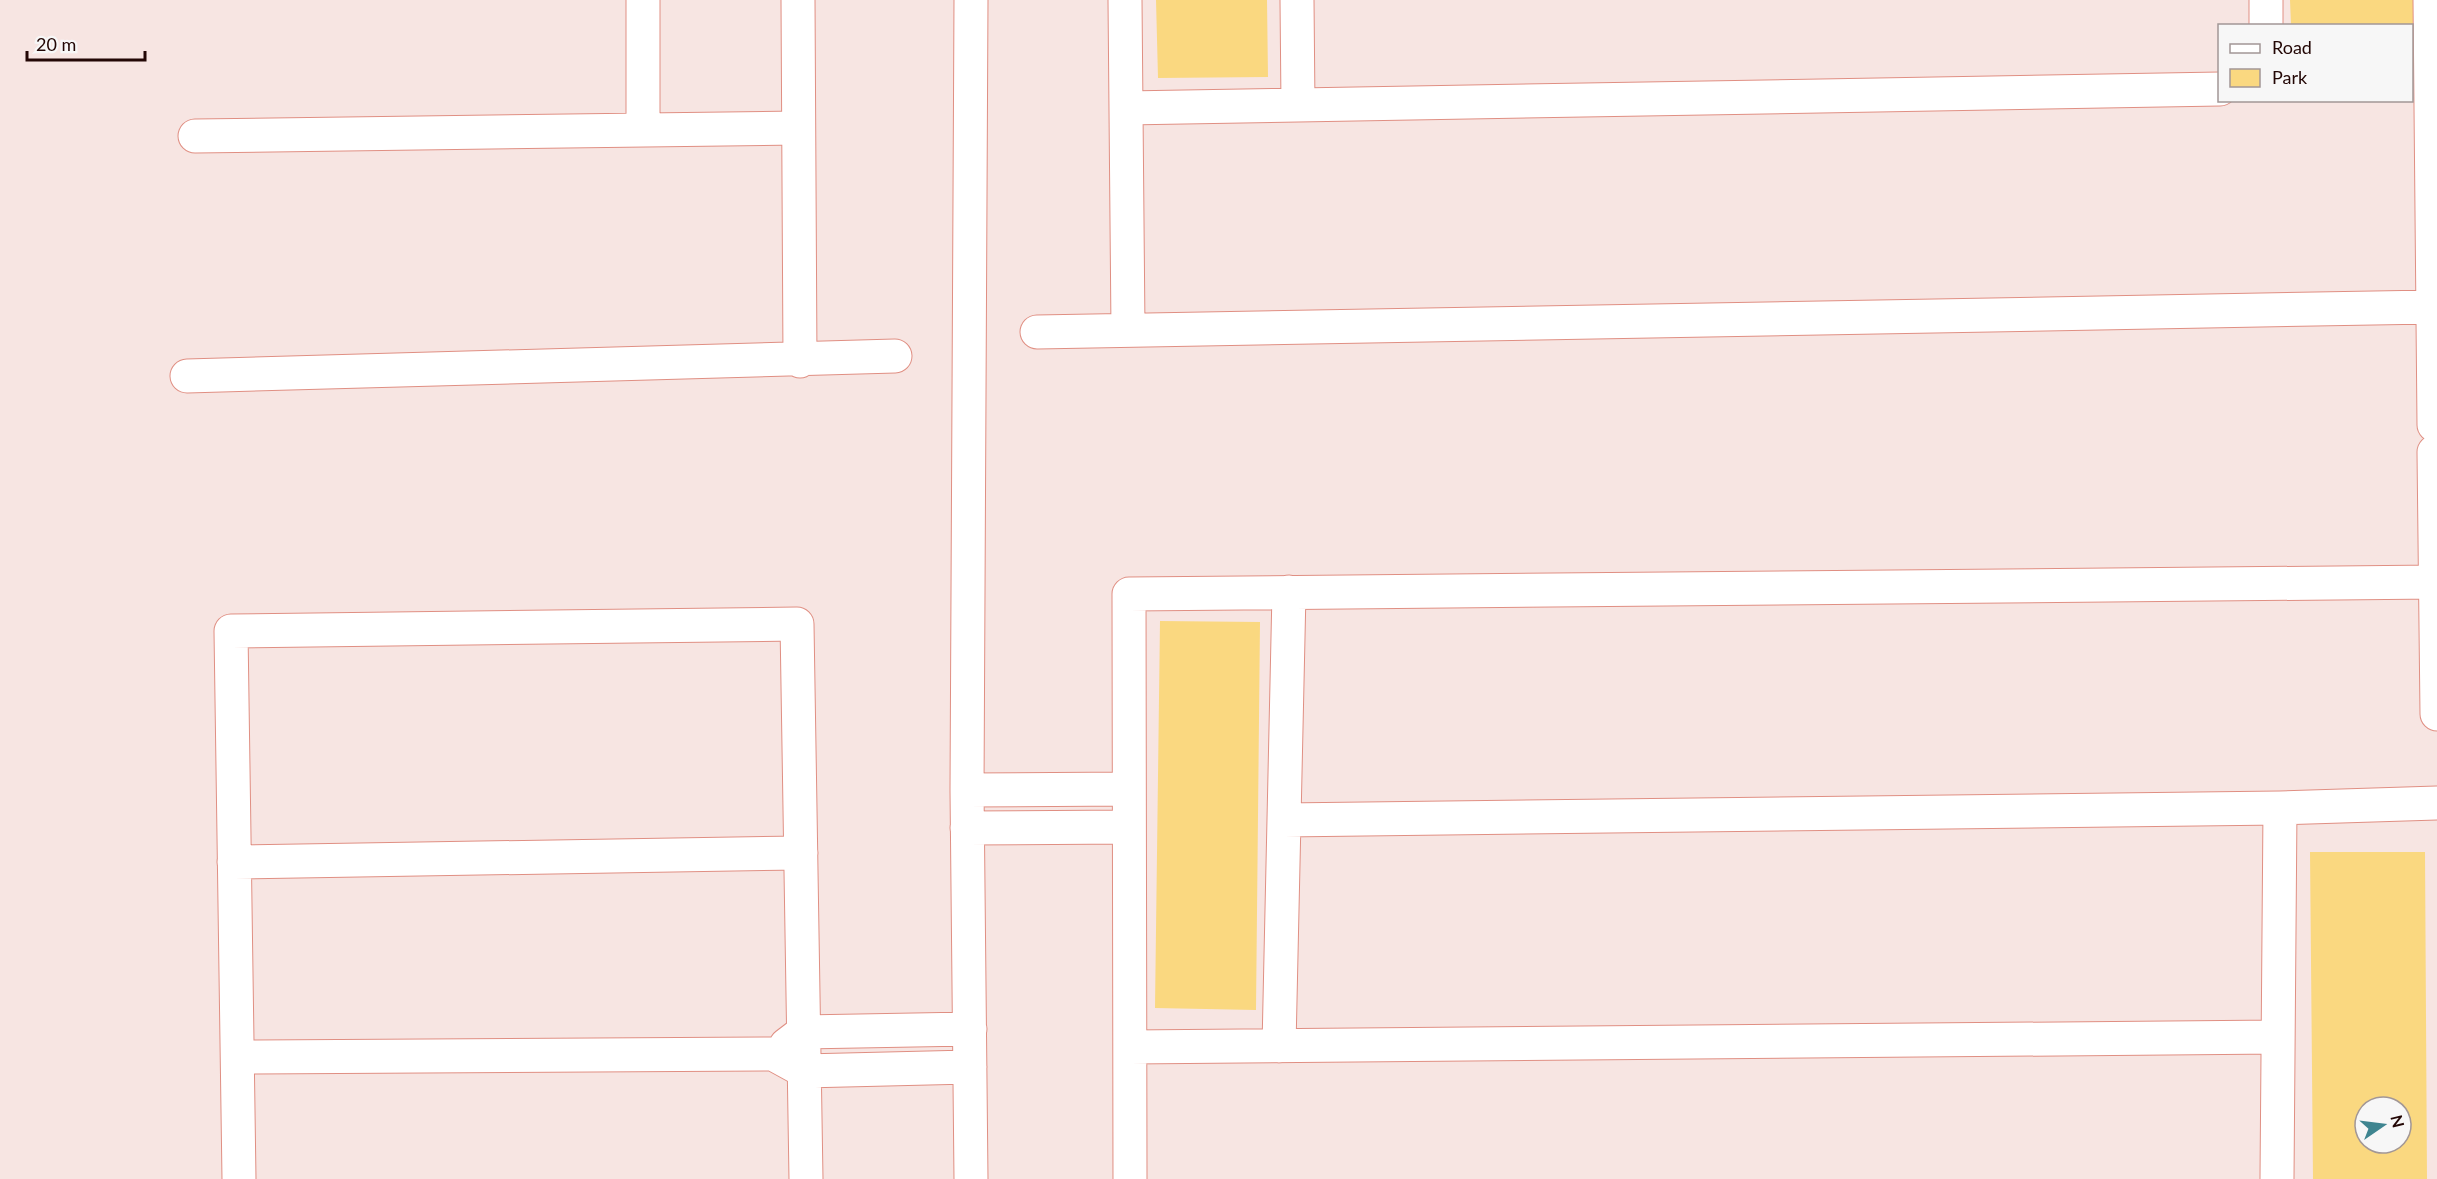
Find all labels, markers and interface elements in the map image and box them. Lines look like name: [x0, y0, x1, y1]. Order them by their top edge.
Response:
scale bar: [27, 24, 146, 62]
legend: [2218, 24, 2413, 102]
text: 20 m: [36, 33, 76, 55]
text: Road: [2272, 36, 2312, 58]
text: Park: [2272, 66, 2308, 88]
north arrow: [2353, 1095, 2413, 1155]
text: N: [2387, 1113, 2409, 1130]

